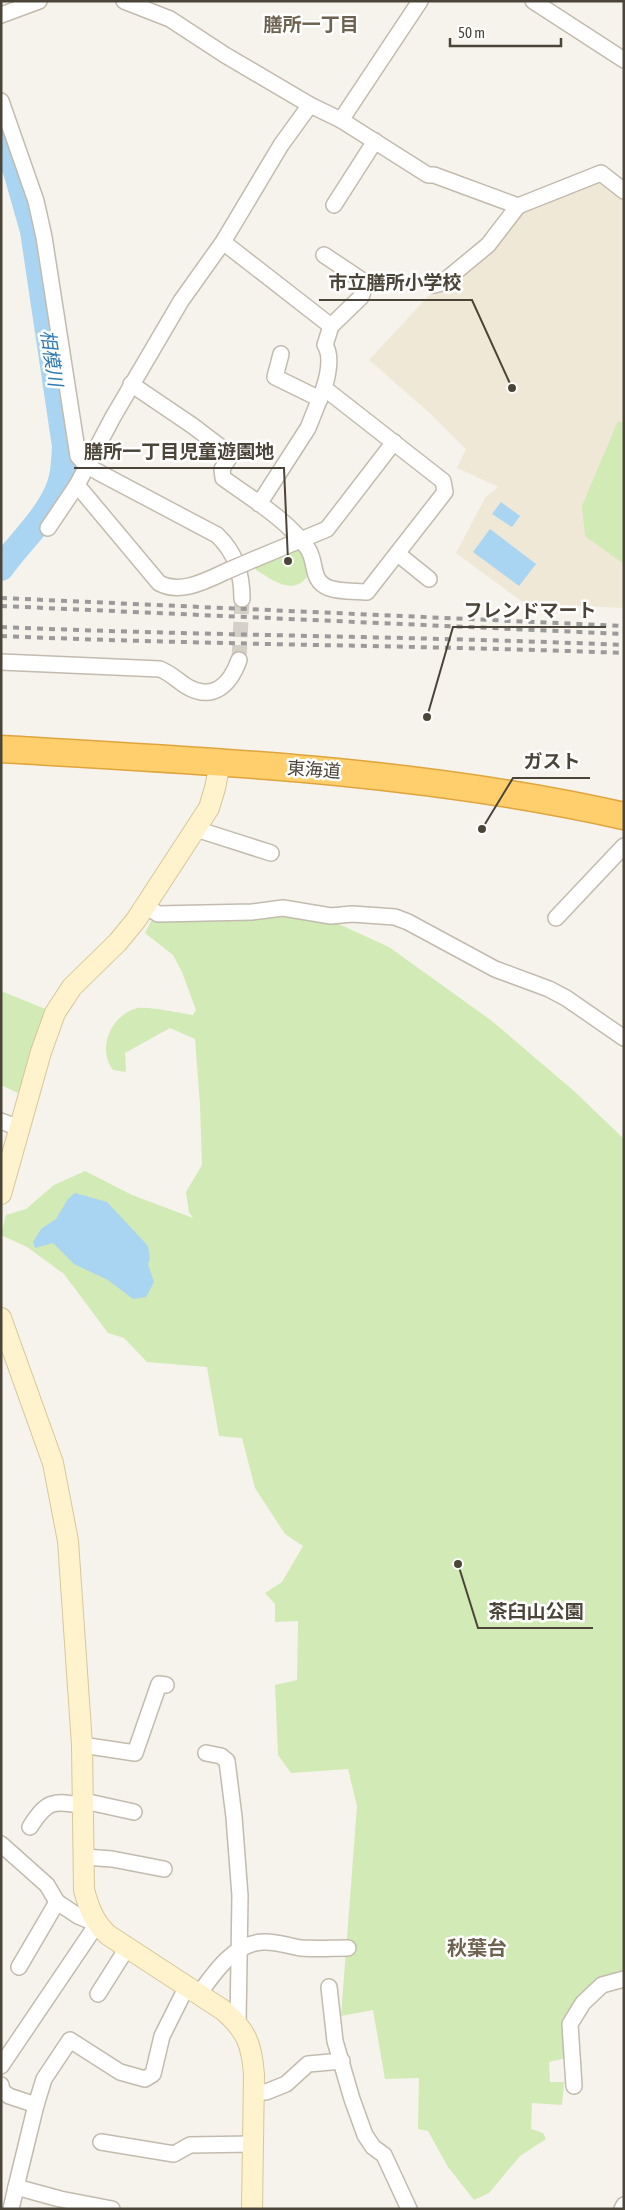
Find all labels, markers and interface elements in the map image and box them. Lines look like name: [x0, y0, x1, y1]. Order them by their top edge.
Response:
district label: 膳所一丁目: [263, 13, 359, 35]
scale bar: [450, 15, 561, 47]
text: 50 m: [458, 24, 485, 41]
callout: 市立膳所小学校: [319, 266, 472, 300]
text: 市立膳所小学校: [328, 271, 462, 293]
water label: 相模川: [37, 328, 68, 390]
callout: 膳所一丁目児童遊園地: [74, 434, 284, 468]
text: 膳所一丁目児童遊園地: [84, 440, 274, 462]
callout: フレンドマート: [453, 593, 606, 627]
text: フレンドマート: [463, 599, 597, 621]
callout: ガスト: [513, 744, 590, 778]
text: ガスト: [523, 750, 581, 772]
street label: 東海道: [286, 757, 342, 782]
callout: 茶臼山公園: [478, 1594, 593, 1628]
text: 茶臼山公園: [488, 1600, 584, 1622]
district label: 秋葉台: [447, 1936, 507, 1959]

